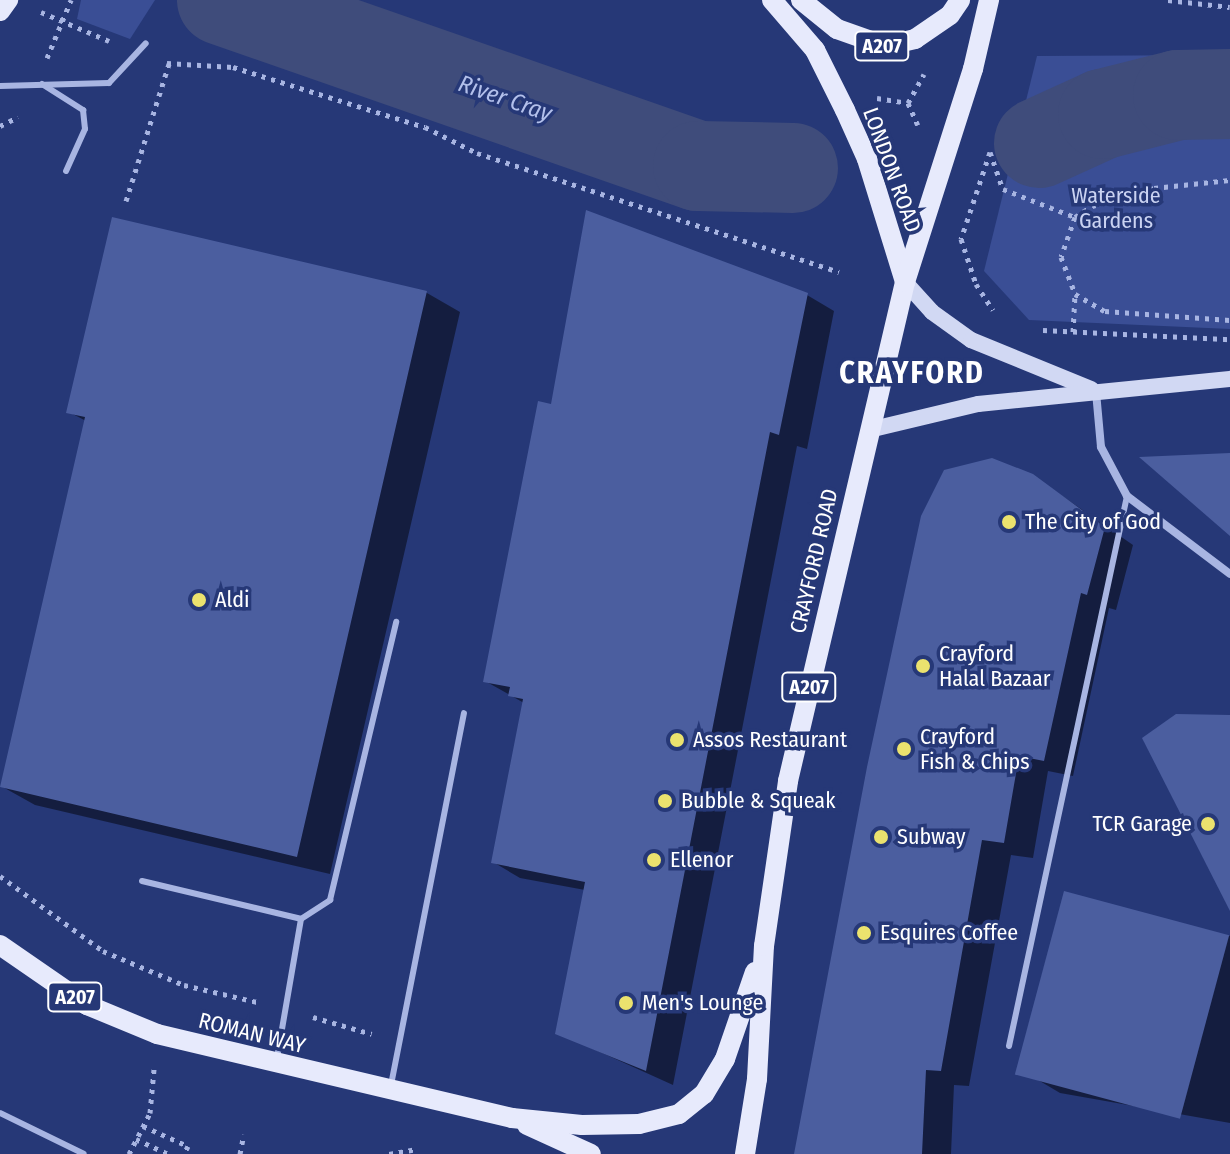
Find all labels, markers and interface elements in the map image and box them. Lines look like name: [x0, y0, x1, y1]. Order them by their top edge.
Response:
road number: A207: [854, 30, 910, 62]
water label: River Cray: [454, 70, 556, 128]
street label: LONDON ROAD: [857, 104, 927, 236]
park label: Waterside Gardens: [1071, 182, 1161, 234]
district label: CRAYFORD: [839, 355, 985, 391]
street label: CRAYFORD ROAD: [785, 486, 843, 636]
place label: The City of God: [1025, 509, 1161, 535]
marker: The City of God: [1000, 513, 1018, 531]
place label: Aldi: [215, 587, 250, 613]
marker: Aldi: [190, 591, 208, 609]
place label: Crayford Halal Bazaar: [939, 640, 1050, 692]
marker: Crayford Halal Bazaar: [914, 657, 932, 675]
road number: A207: [781, 671, 837, 703]
place label: Crayford Fish & Chips: [920, 723, 1030, 774]
place label: Assos Restaurant: [693, 727, 847, 753]
marker: Assos Restaurant: [668, 731, 686, 749]
marker: Crayford Fish & Chips: [895, 740, 913, 758]
place label: Bubble & Squeak: [681, 788, 835, 814]
marker: Bubble & Squeak: [656, 792, 674, 810]
place label: TCR Garage: [1092, 811, 1192, 837]
marker: TCR Garage: [1199, 815, 1217, 833]
place label: Subway: [897, 824, 966, 850]
marker: Subway: [872, 828, 890, 846]
place label: Ellenor: [670, 847, 733, 873]
marker: Ellenor: [645, 851, 663, 869]
place label: Esquires Coffee: [880, 920, 1018, 946]
marker: Esquires Coffee: [855, 924, 873, 942]
road number: A207: [47, 981, 103, 1013]
place label: Men's Lounge: [642, 990, 763, 1016]
marker: Men's Lounge: [617, 994, 635, 1012]
street label: ROMAN WAY: [196, 1007, 308, 1059]

